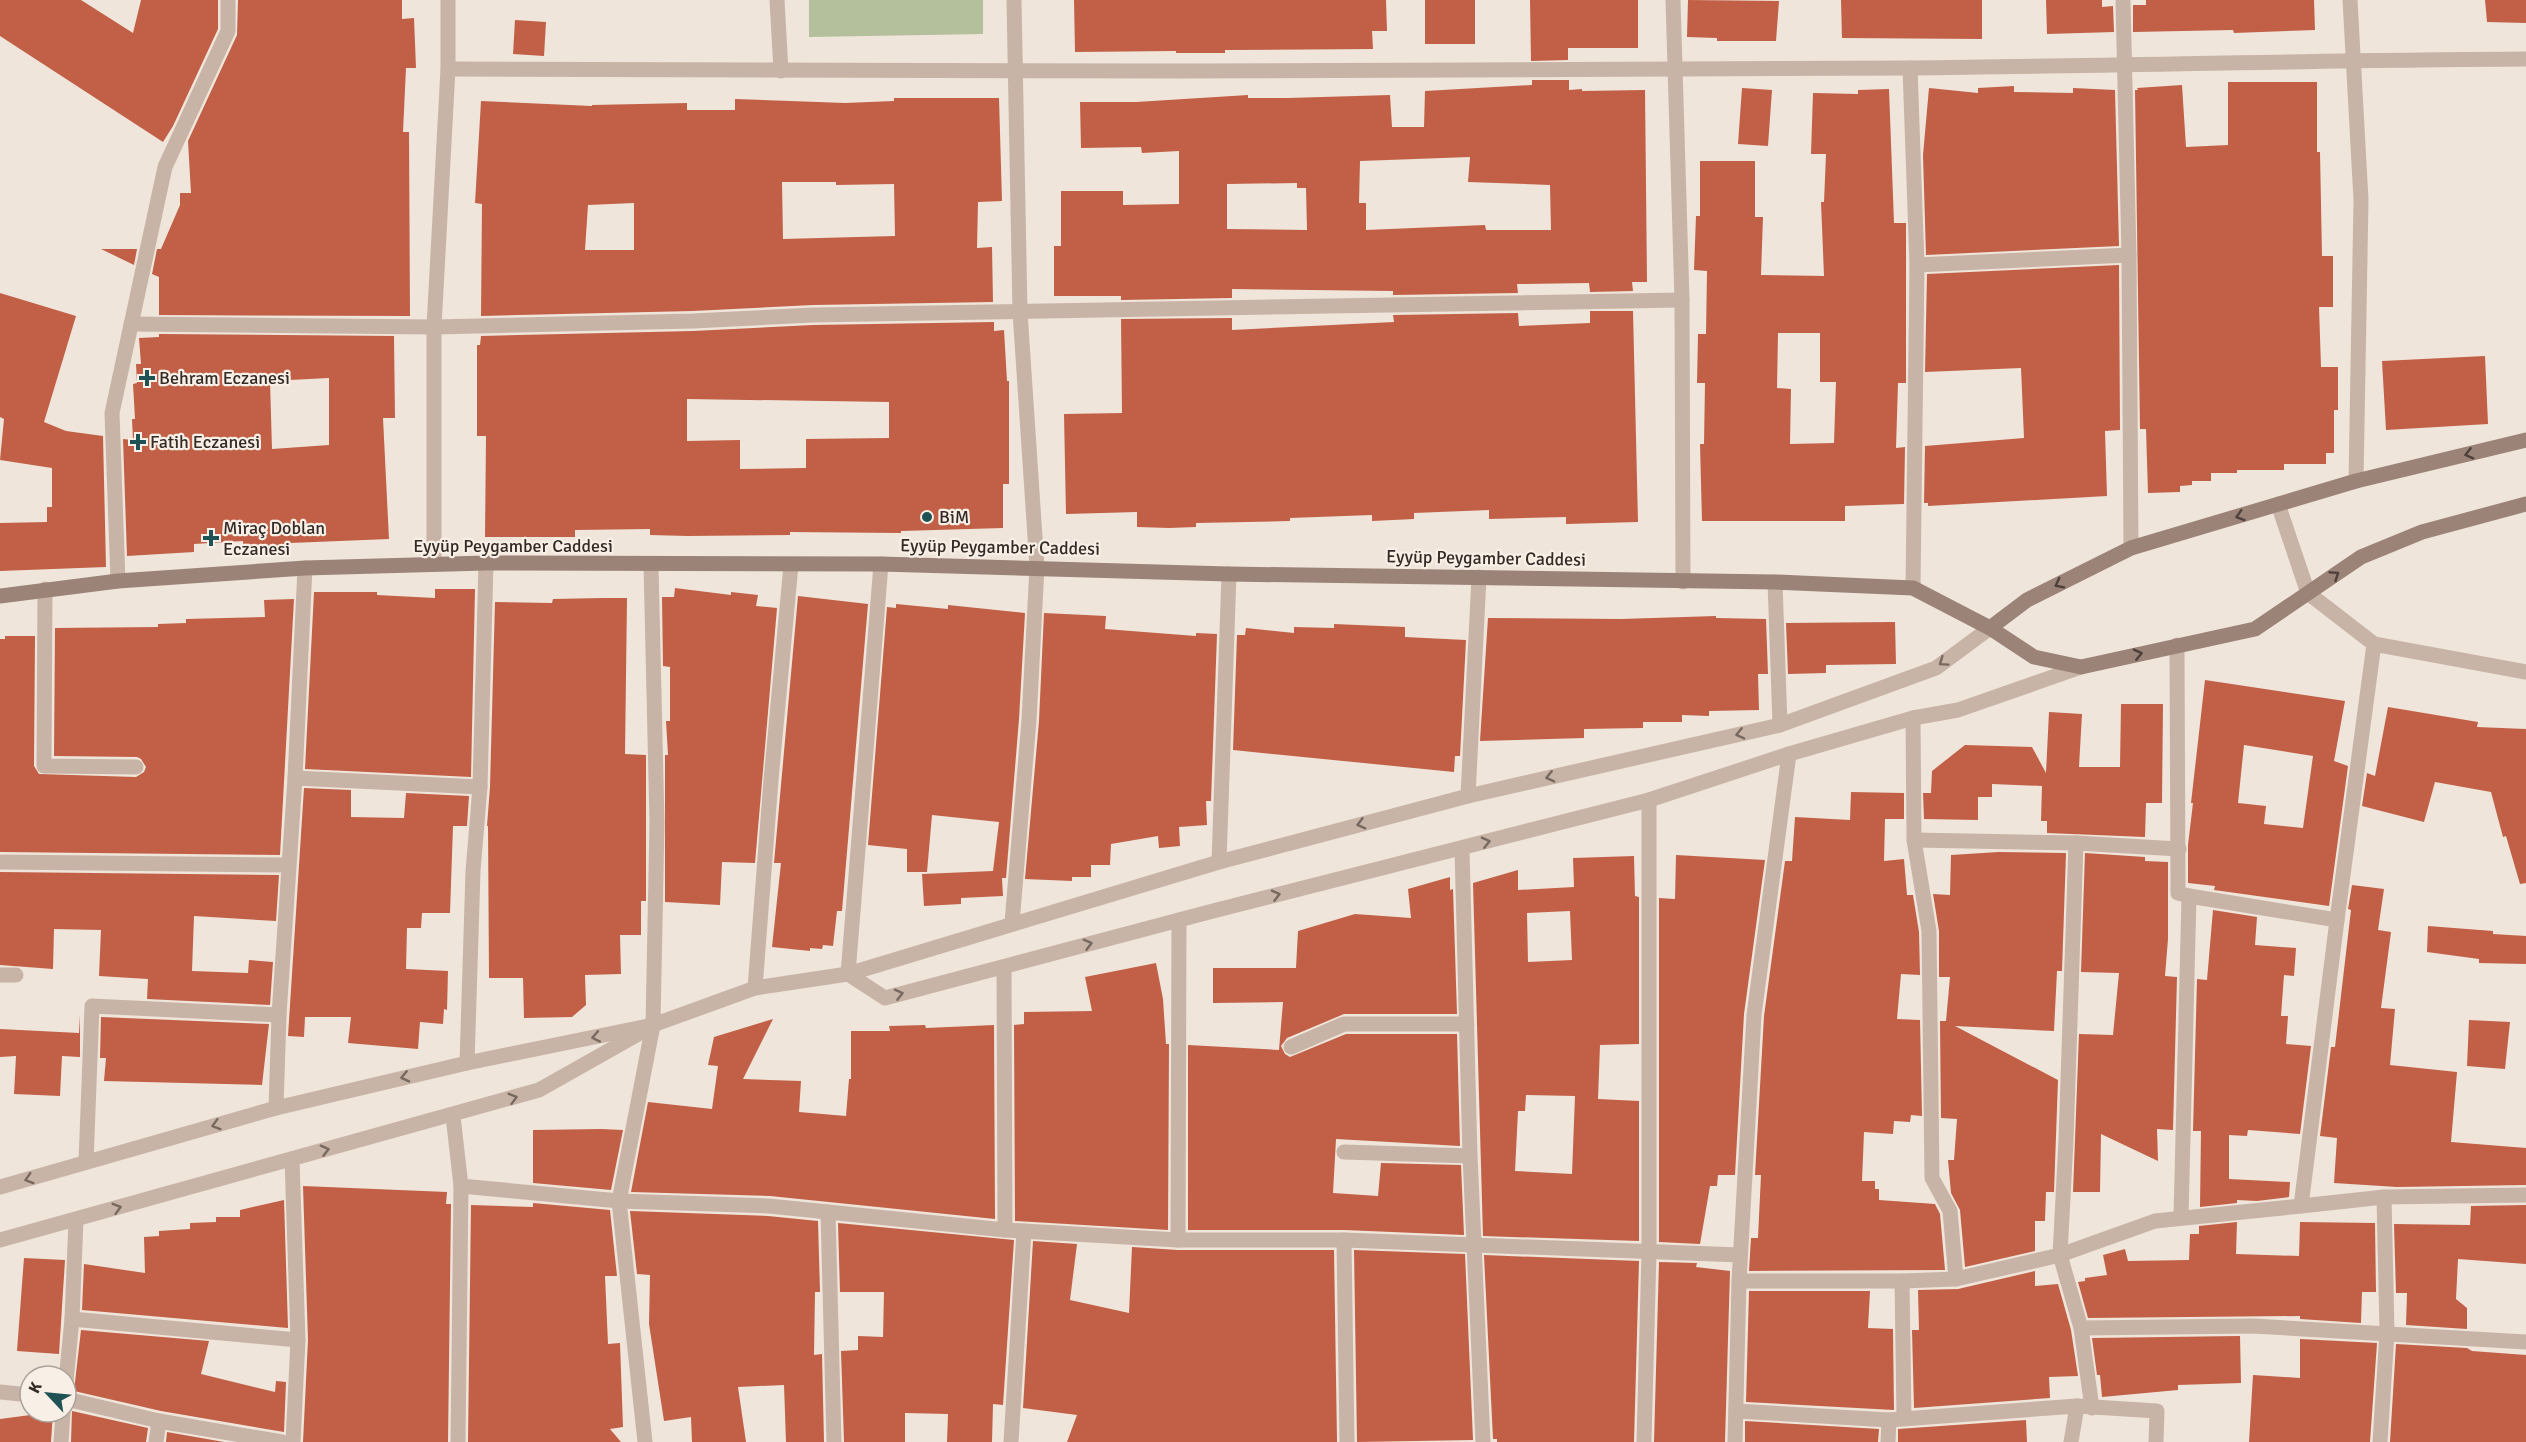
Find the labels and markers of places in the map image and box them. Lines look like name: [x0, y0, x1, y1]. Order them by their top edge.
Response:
place label: Behram Eczanesi: [159, 367, 290, 389]
marker: Behram Eczanesi: [140, 371, 154, 385]
place label: Fatih Eczanesi: [150, 431, 260, 453]
marker: Fatih Eczanesi: [131, 435, 145, 449]
place label: BiM: [939, 506, 969, 528]
marker: BiM: [920, 510, 934, 524]
place label: Miraç Doblan Eczanesi: [223, 517, 325, 560]
marker: Miraç Doblan Eczanesi: [204, 531, 218, 545]

